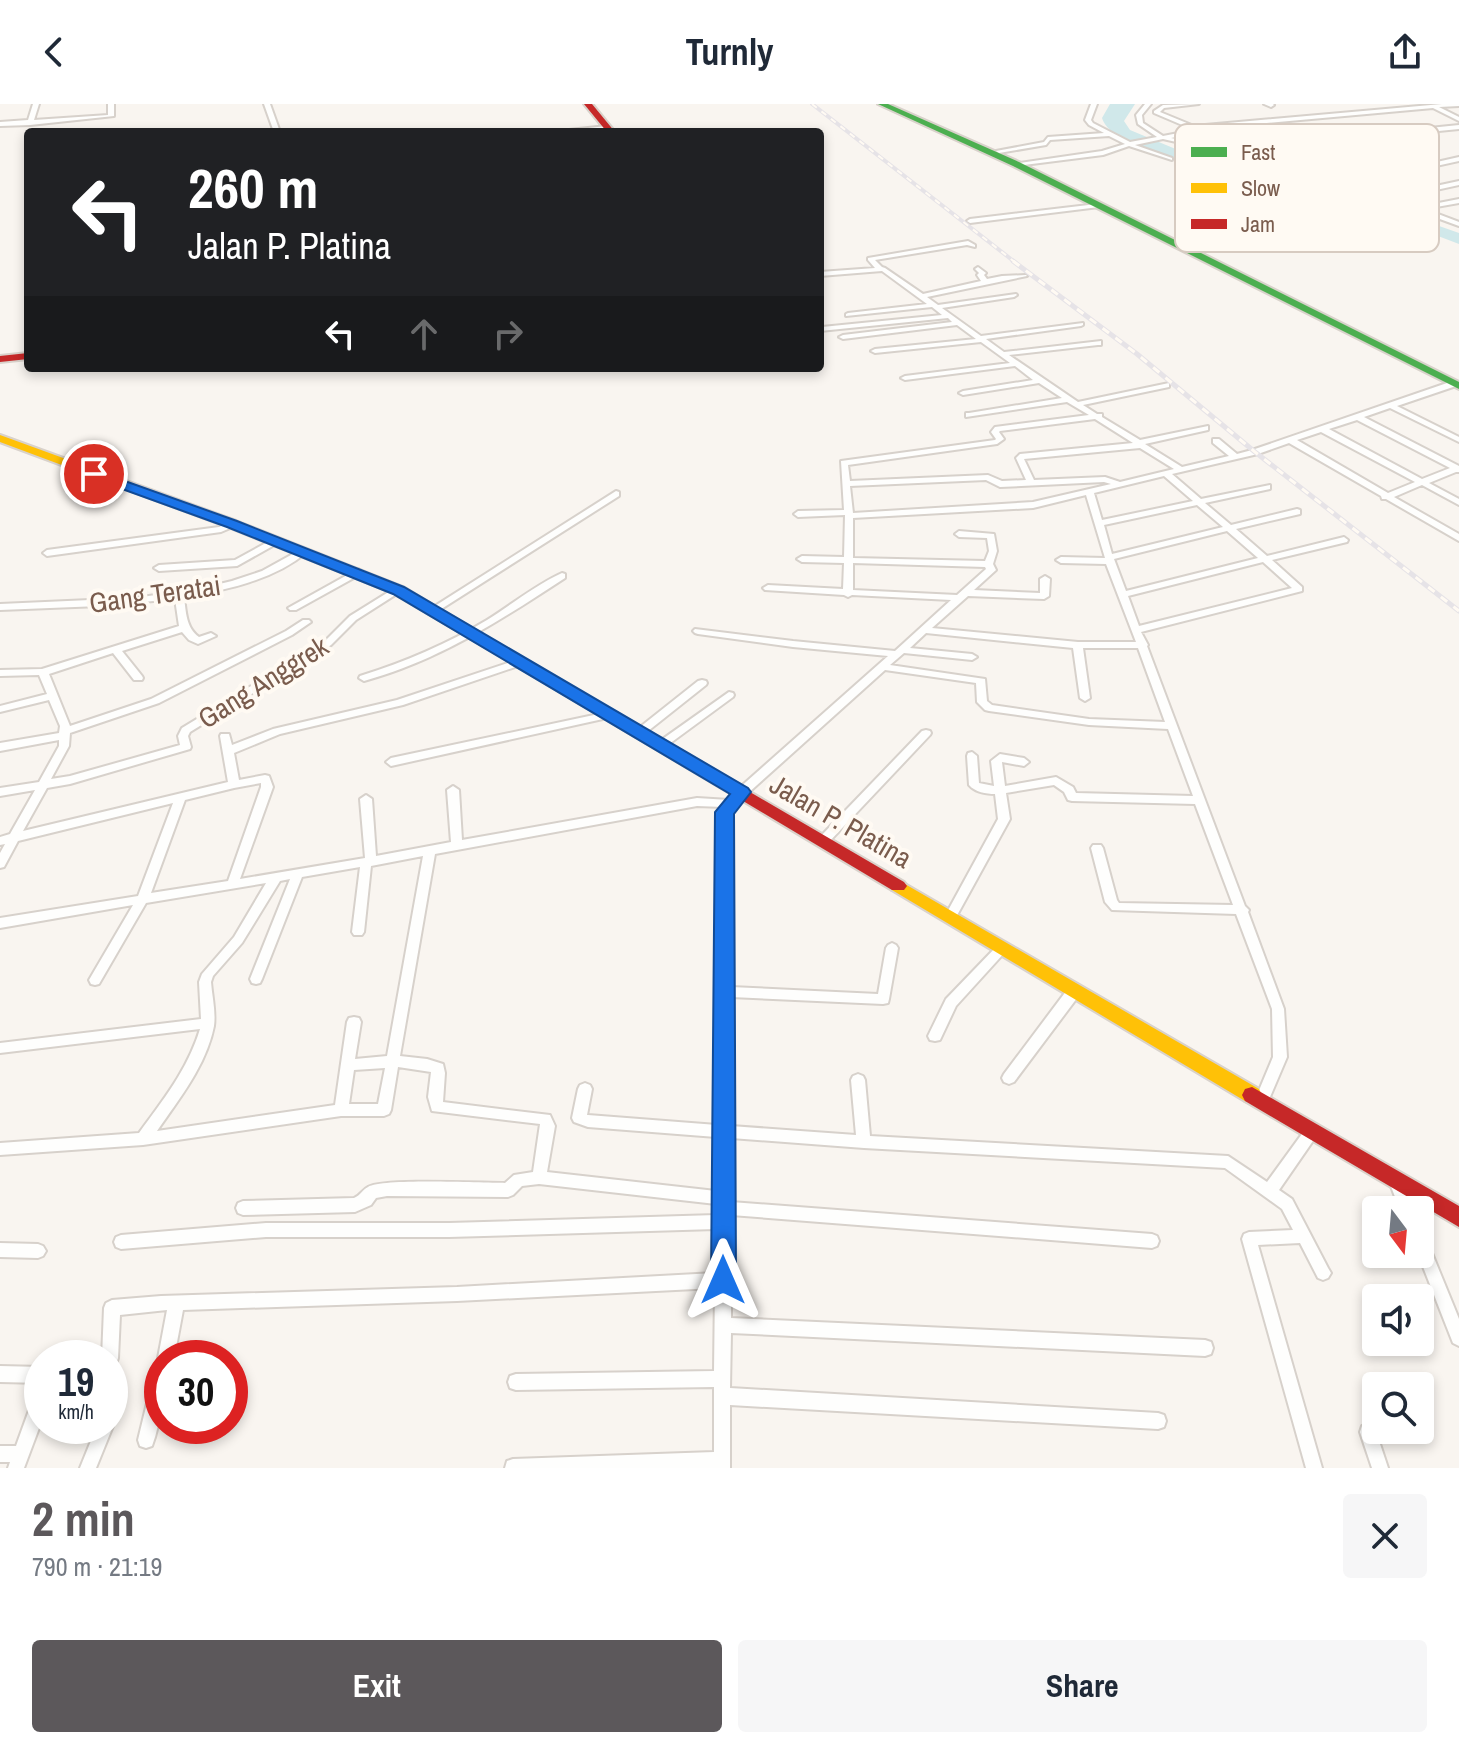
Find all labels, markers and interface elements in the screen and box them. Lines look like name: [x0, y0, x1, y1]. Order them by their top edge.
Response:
text: Turnly: [685, 28, 774, 76]
icon: back: [32, 30, 76, 74]
icon: share: [1383, 30, 1427, 74]
legend: [1175, 124, 1439, 252]
text: Fast: [1241, 137, 1275, 167]
text: 260 m: [188, 150, 318, 225]
icon: left: [56, 160, 160, 264]
text: Slow: [1241, 173, 1280, 203]
text: Jam: [1241, 209, 1275, 239]
text: Jalan P. Platina: [188, 222, 391, 270]
icon: left: [318, 312, 362, 356]
icon: ahead: [402, 312, 446, 356]
icon: right: [486, 312, 530, 356]
pin: [60, 440, 128, 508]
icon: arrive: [72, 452, 116, 496]
street label: Gang Teratai: [87, 566, 223, 622]
street label: Gang Anggrek: [191, 627, 336, 737]
street label: Jalan P. Platina: [763, 765, 919, 877]
north arrow: [1362, 1196, 1434, 1268]
map controls: [1362, 1196, 1434, 1444]
position arrow: [681, 1238, 765, 1322]
button: sound: [1362, 1284, 1434, 1356]
speed limit sign: 30: [144, 1340, 248, 1444]
text: 19: [58, 1355, 94, 1408]
button: search: [1362, 1372, 1434, 1444]
text: km/h: [58, 1398, 94, 1425]
text: 2 min: [32, 1486, 135, 1551]
button: close: [1343, 1494, 1427, 1578]
text: 790 m · 21:19: [32, 1549, 162, 1584]
button: Exit: [32, 1640, 722, 1732]
button: Share: [738, 1640, 1427, 1732]

